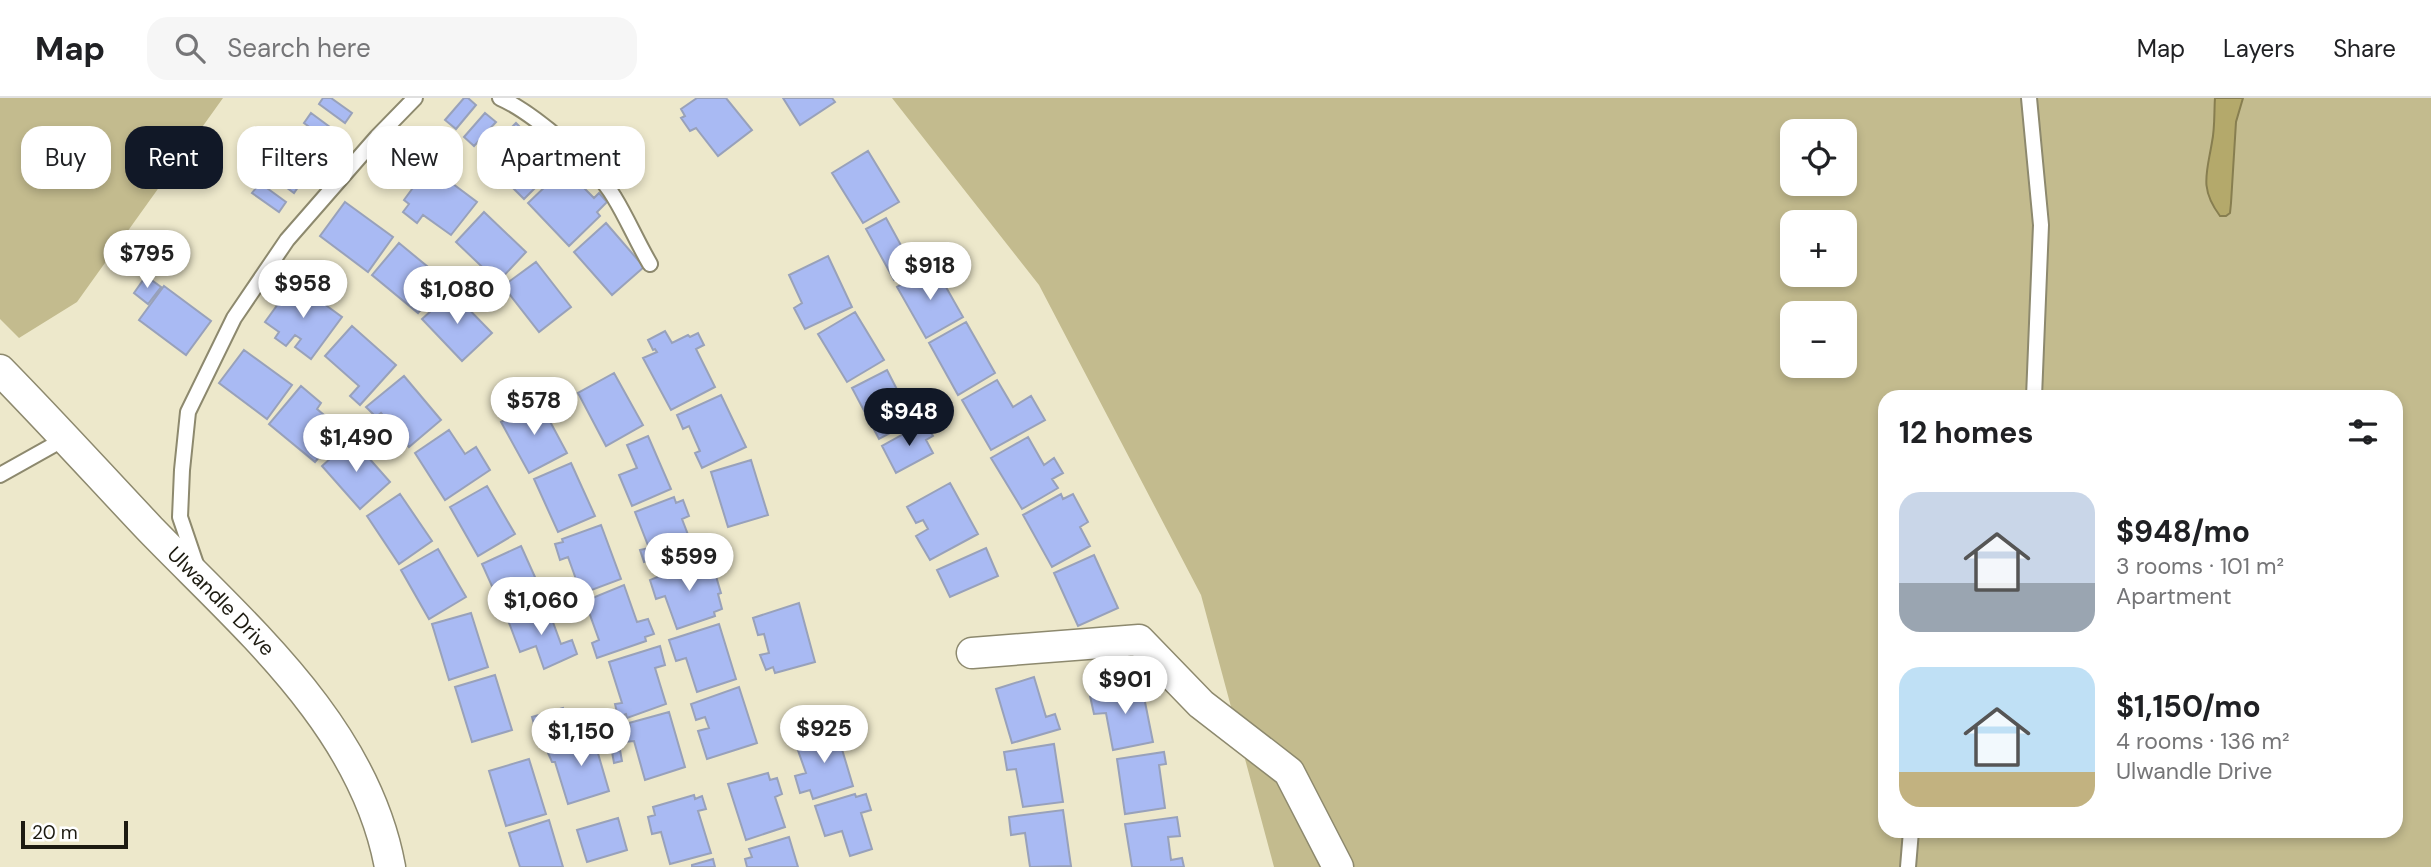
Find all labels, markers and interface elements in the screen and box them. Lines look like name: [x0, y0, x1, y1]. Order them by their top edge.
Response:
search box: [147, 17, 637, 80]
text: Map: [35, 27, 105, 70]
icon: search: [171, 29, 209, 67]
text: Search here: [227, 31, 371, 65]
text: Map: [2137, 33, 2185, 64]
text: Layers: [2223, 33, 2295, 64]
text: Share: [2333, 33, 2396, 64]
map controls: [1780, 119, 1857, 378]
button: locate: [1780, 119, 1857, 196]
chip: Buy: [21, 126, 111, 189]
chip: Rent: [125, 126, 223, 189]
chip: Filters: [237, 126, 353, 189]
chip: New: [367, 126, 463, 189]
chip: Apartment: [477, 126, 645, 189]
button: +: [1780, 210, 1857, 287]
pin: $795: [106, 230, 188, 290]
text: $795: [120, 238, 174, 268]
pin: $918: [889, 242, 971, 302]
text: $918: [904, 250, 956, 280]
pin: $958: [262, 260, 344, 320]
pin: $1,080: [400, 266, 514, 326]
text: $958: [274, 268, 332, 298]
text: $1,080: [420, 274, 494, 304]
button: −: [1780, 301, 1857, 378]
pin: $578: [493, 378, 575, 437]
text: $578: [507, 385, 561, 415]
pin: $948: [868, 388, 950, 448]
text: $948: [880, 396, 938, 426]
text: 12 homes: [1899, 413, 2033, 452]
icon: filters: [2344, 413, 2382, 451]
pin: $1,490: [299, 414, 413, 474]
text: $1,490: [319, 422, 393, 452]
text: $948/mo: [2116, 512, 2250, 551]
icon: home: [1955, 520, 2039, 604]
pin: $599: [648, 533, 730, 593]
street label: Ulwandle Drive: [161, 540, 281, 662]
text: $599: [661, 541, 717, 571]
text: 3 rooms · 101 m²: [2116, 551, 2284, 581]
pin: $1,060: [484, 578, 598, 637]
text: Apartment: [2116, 581, 2231, 611]
text: $1,060: [504, 585, 578, 615]
pin: $901: [1084, 656, 1166, 716]
text: $901: [1098, 664, 1152, 694]
text: $1,150/mo: [2116, 687, 2261, 726]
icon: home: [1955, 695, 2039, 779]
pin: $925: [783, 706, 865, 765]
pin: $1,150: [524, 708, 638, 768]
text: $925: [796, 713, 852, 743]
text: $1,150: [548, 716, 614, 746]
text: 4 rooms · 136 m²: [2116, 726, 2290, 756]
text: Ulwandle Drive: [2116, 756, 2272, 786]
scale bar: [21, 818, 128, 850]
text: 20 m: [32, 820, 78, 845]

